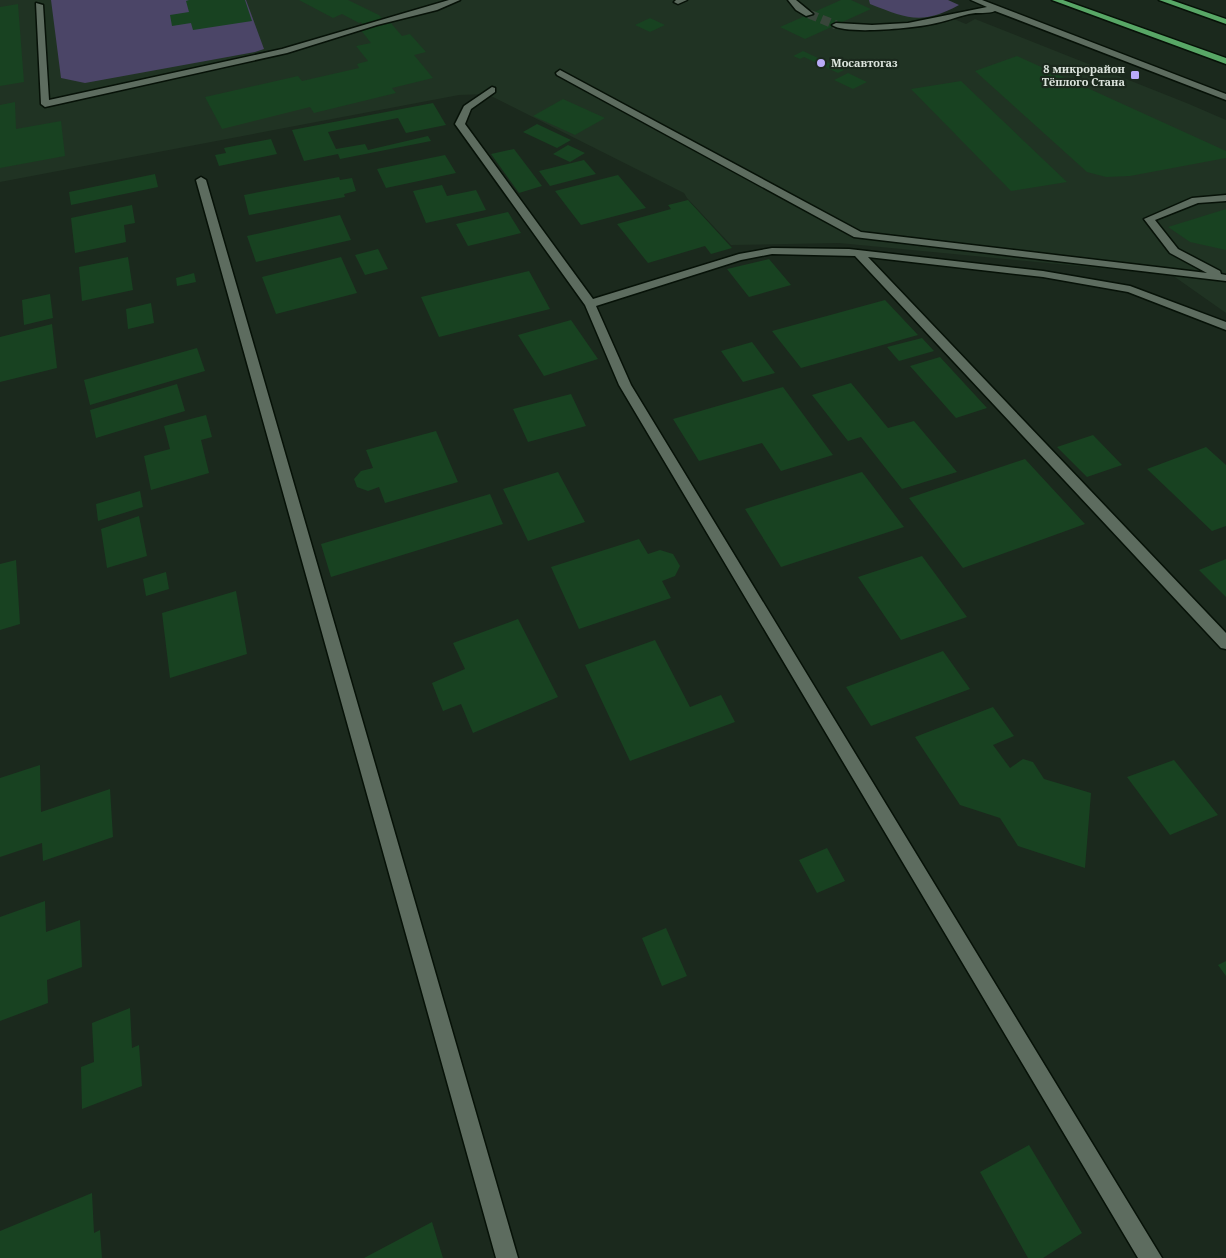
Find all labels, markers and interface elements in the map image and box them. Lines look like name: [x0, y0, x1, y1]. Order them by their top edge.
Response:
place label: Мосавтогаз: [831, 55, 898, 70]
marker: Мосавтогаз: [815, 57, 827, 69]
place label: 8 микрорайон Тёплого Стана: [1042, 61, 1126, 89]
marker: 8 микрорайон Тёплого Стана: [1129, 69, 1141, 81]

